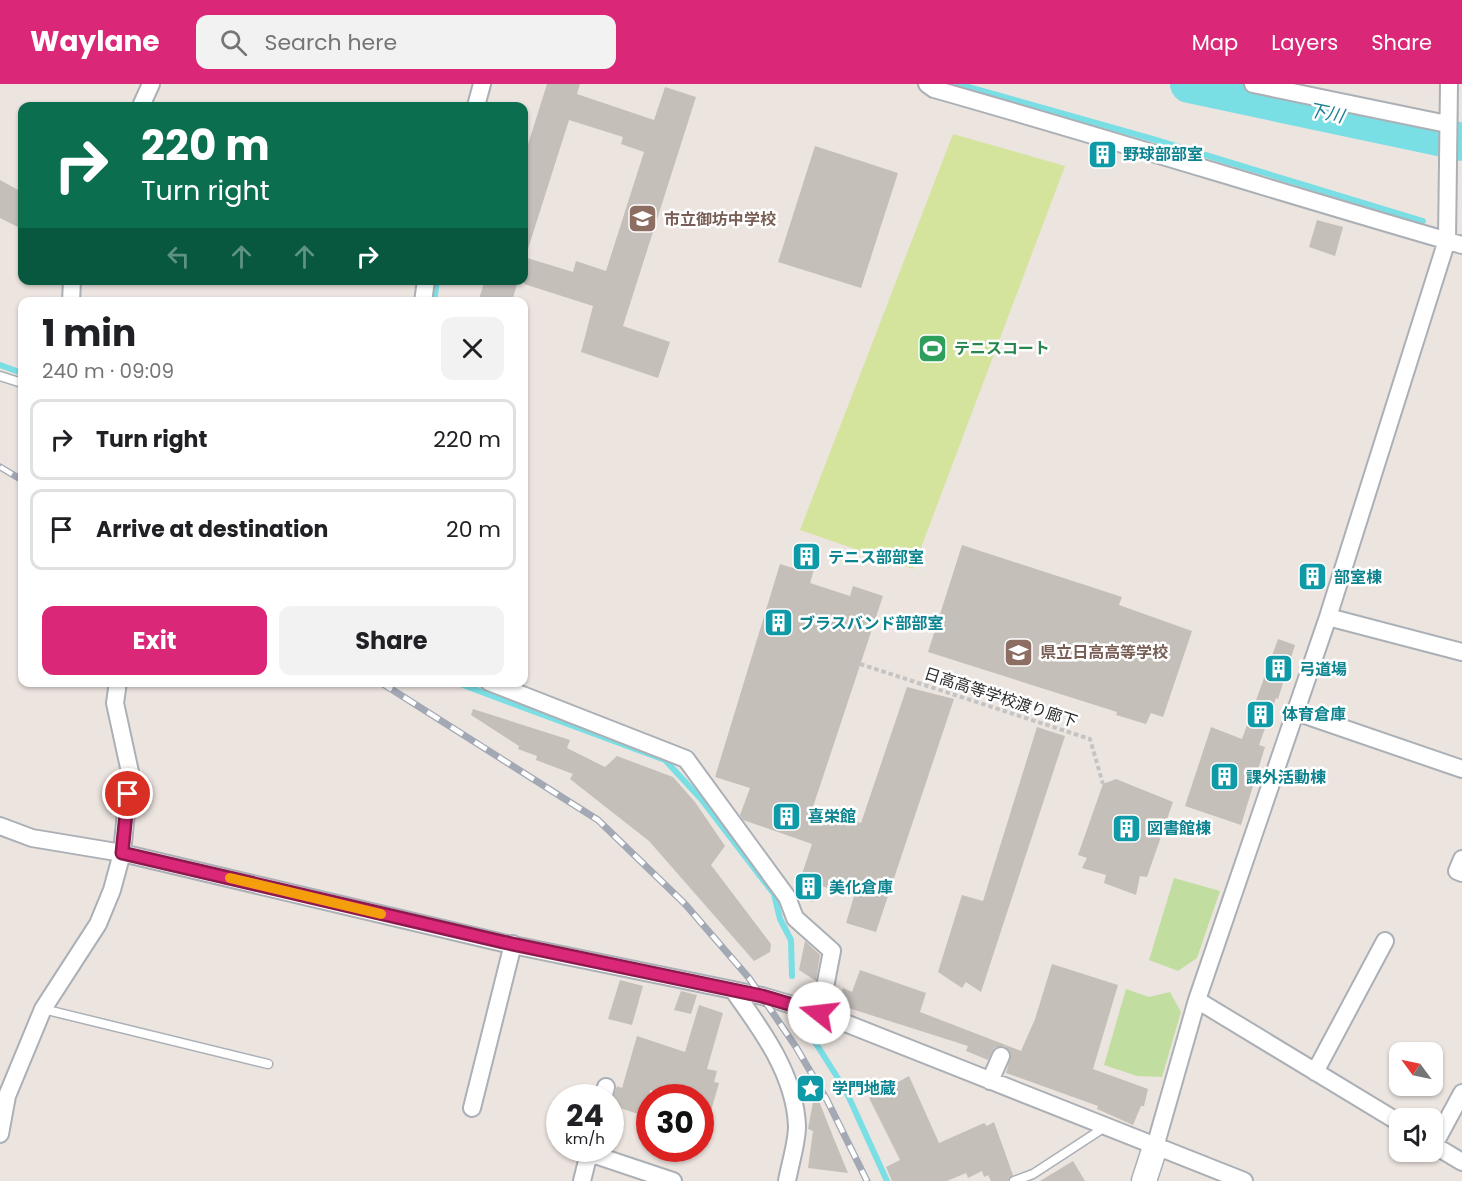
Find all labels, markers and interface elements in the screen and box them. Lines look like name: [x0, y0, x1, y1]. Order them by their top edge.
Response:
search box: [196, 15, 616, 69]
text: Waylane: [30, 22, 160, 61]
icon: search: [217, 26, 250, 59]
text: Search here: [265, 27, 397, 58]
text: Map: [1192, 28, 1238, 57]
text: Layers: [1271, 28, 1338, 57]
text: Share: [1371, 28, 1432, 57]
water label: 下川: [1306, 97, 1348, 129]
text: 220 m: [141, 116, 270, 175]
icon: right: [42, 126, 120, 204]
building icon: 野球部部室: [1086, 138, 1118, 170]
place label: 野球部部室: [1123, 143, 1203, 166]
text: Turn right: [141, 172, 270, 209]
school or university icon: 市立御坊中学校: [627, 203, 659, 235]
place label: 市立御坊中学校: [664, 208, 776, 231]
icon: left: [162, 240, 195, 273]
icon: ahead: [225, 240, 258, 273]
icon: ahead: [288, 240, 321, 273]
icon: right: [351, 240, 384, 273]
text: 1 min: [42, 308, 136, 359]
button: close: [441, 317, 504, 380]
sports icon: テニスコート: [917, 332, 949, 364]
place label: テニスコート: [954, 337, 1050, 360]
text: 240 m · 09:09: [42, 357, 174, 385]
icon: right: [45, 423, 78, 456]
text: Turn right: [96, 424, 207, 455]
text: 220 m: [433, 424, 501, 455]
icon: arrive: [45, 513, 78, 546]
text: Arrive at destination: [96, 514, 328, 545]
text: 20 m: [446, 514, 501, 545]
building icon: テニス部部室: [791, 541, 823, 573]
place label: テニス部部室: [828, 546, 924, 569]
building icon: 部室棟: [1297, 561, 1329, 593]
place label: 部室棟: [1334, 566, 1382, 589]
button: Exit: [42, 606, 267, 675]
button: Share: [279, 606, 504, 675]
building icon: ブラスバンド部部室: [762, 607, 794, 639]
place label: ブラスバンド部部室: [799, 612, 943, 635]
school or university icon: 県立日高高等学校: [1003, 636, 1035, 668]
place label: 県立日高高等学校: [1040, 641, 1168, 664]
building icon: 弓道場: [1262, 653, 1294, 685]
place label: 弓道場: [1299, 658, 1347, 681]
street label: 日高高等学校渡り廊下: [921, 662, 1080, 733]
building icon: 体育倉庫: [1245, 698, 1277, 730]
place label: 体育倉庫: [1282, 703, 1346, 726]
building icon: 課外活動棟: [1209, 761, 1241, 793]
place label: 課外活動棟: [1246, 766, 1326, 789]
pin: [102, 768, 153, 819]
icon: arrive: [111, 777, 144, 810]
building icon: 喜栄館: [771, 800, 803, 832]
place label: 喜栄館: [808, 805, 856, 828]
building icon: 図書館棟: [1110, 812, 1142, 844]
place label: 図書館棟: [1147, 817, 1211, 840]
building icon: 美化倉庫: [792, 871, 824, 903]
place label: 美化倉庫: [829, 876, 893, 899]
position arrow: [787, 981, 851, 1045]
north arrow: [1389, 1042, 1443, 1096]
map controls: [1389, 1042, 1443, 1162]
place icon: 学門地蔵: [795, 1072, 827, 1104]
place label: 学門地蔵: [832, 1077, 896, 1100]
speed limit sign: 30: [636, 1084, 714, 1162]
text: 24: [566, 1094, 604, 1137]
button: sound: [1389, 1108, 1443, 1162]
text: km/h: [565, 1128, 605, 1149]

